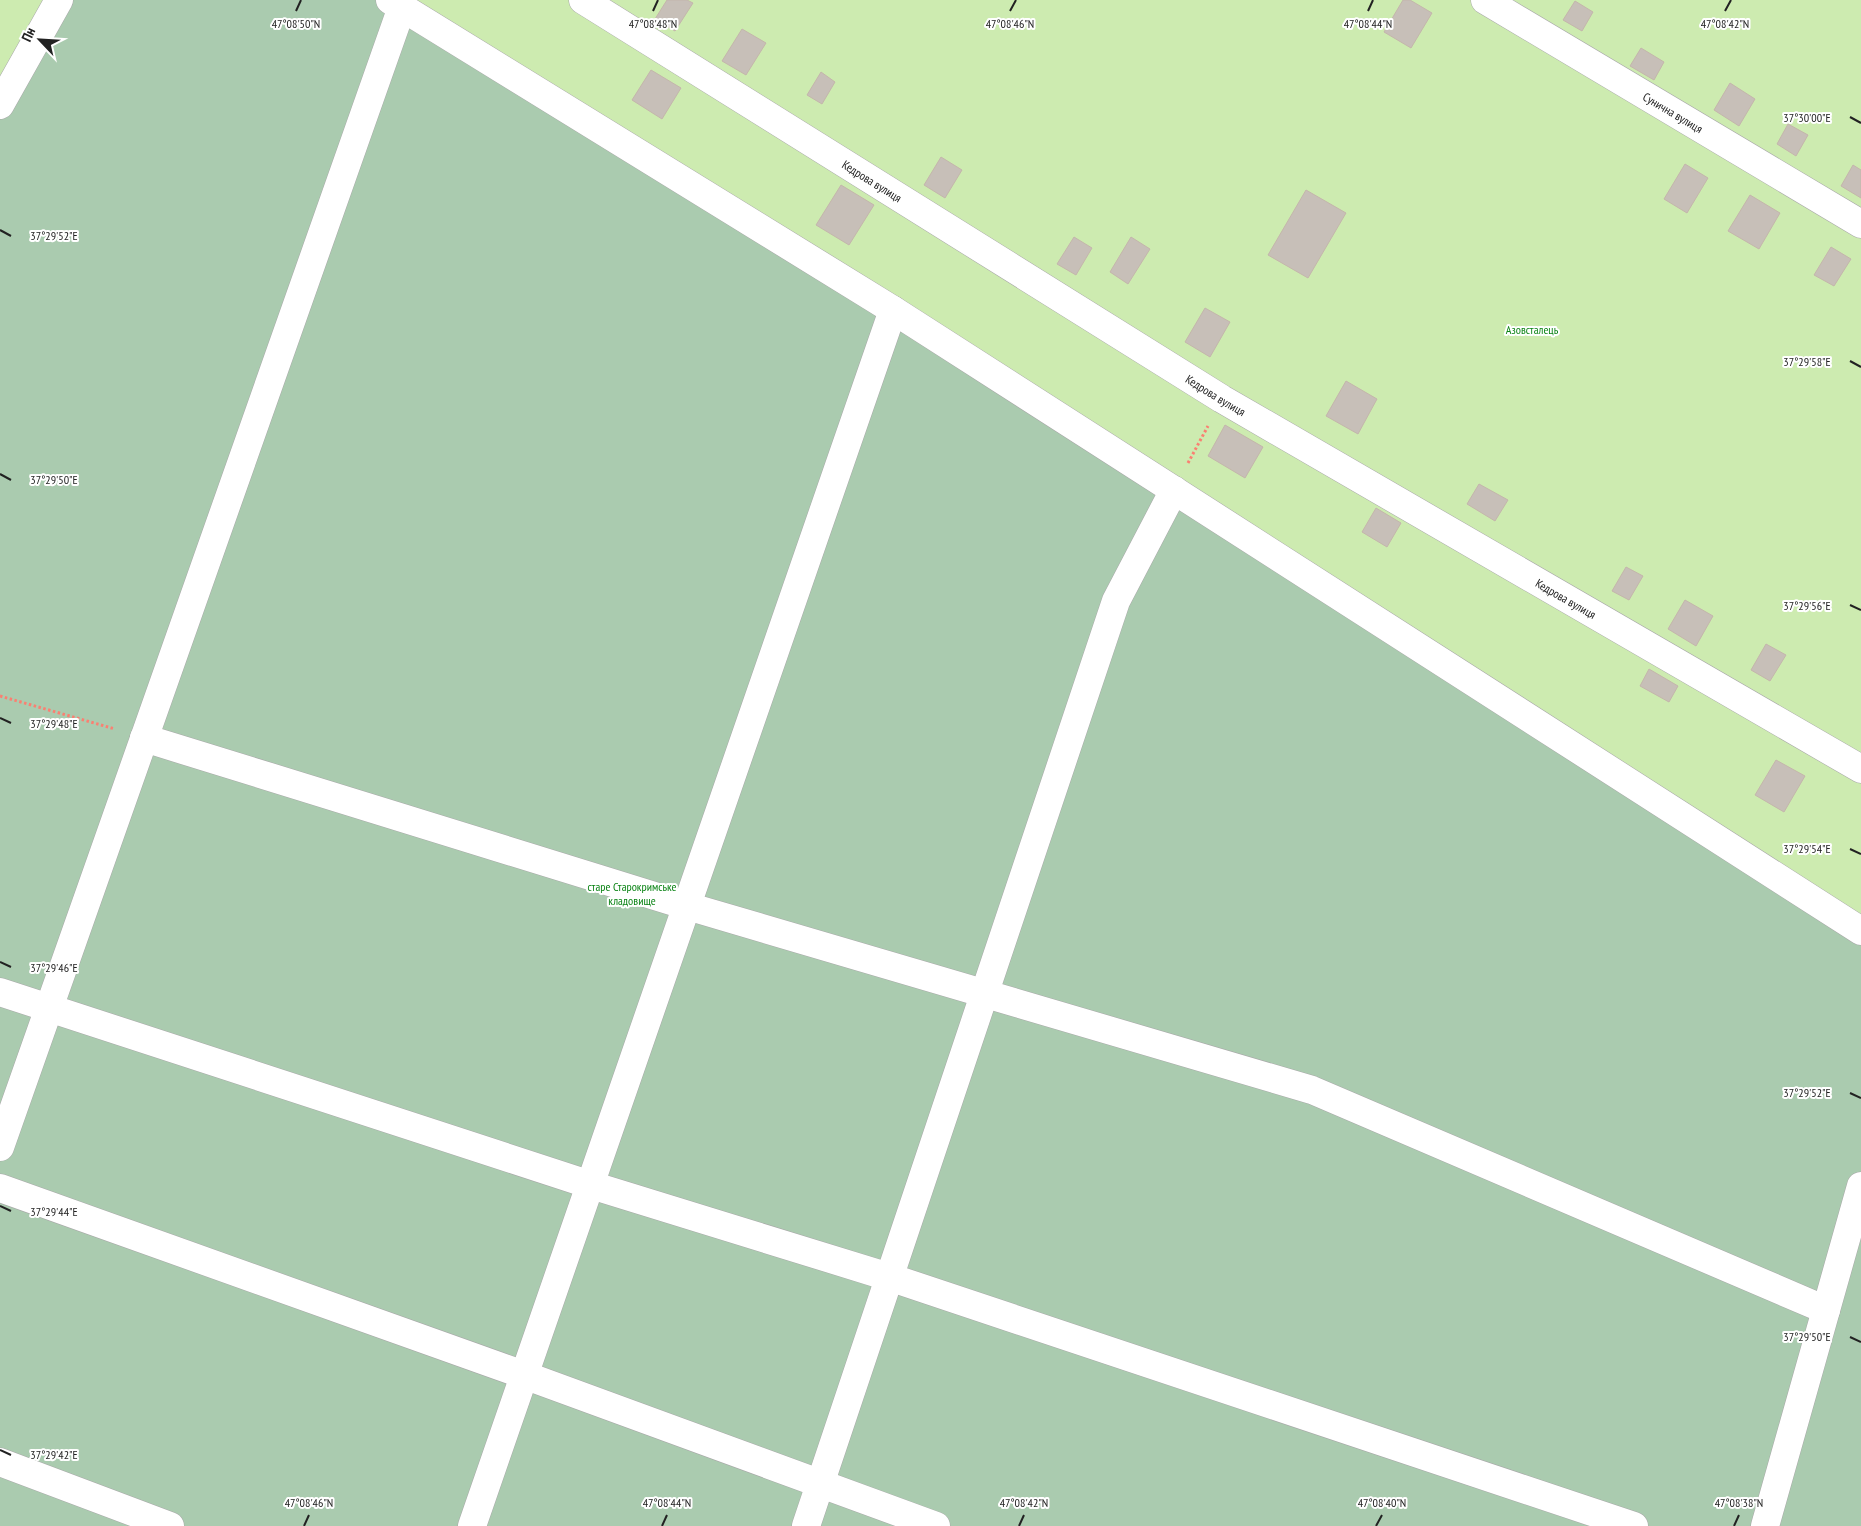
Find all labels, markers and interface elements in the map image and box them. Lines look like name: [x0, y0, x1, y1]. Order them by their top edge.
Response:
north arrow: [15, 15, 65, 65]
text: 47°08'50"N: [272, 16, 320, 31]
text: 47°08'48"N: [629, 16, 677, 31]
text: 47°08'46"N: [986, 16, 1034, 31]
text: 47°08'44"N: [1344, 16, 1392, 31]
text: 47°08'42"N: [1701, 16, 1749, 31]
text: Пн: [17, 25, 39, 44]
street label: Сунична вулиця: [1640, 88, 1706, 136]
text: 37°30'00"E: [1783, 110, 1831, 125]
street label: Кедрова вулиця: [840, 156, 905, 205]
text: 37°29'52"E: [30, 228, 78, 243]
park label: Азовсталець: [1506, 322, 1559, 337]
text: 37°29'58"E: [1783, 354, 1831, 369]
street label: Кедрова вулиця: [1183, 371, 1249, 419]
text: 37°29'50"E: [30, 472, 78, 487]
street label: Кедрова вулиця: [1533, 575, 1599, 622]
text: 37°29'56"E: [1783, 598, 1831, 613]
text: 37°29'48"E: [30, 716, 78, 731]
text: 37°29'54"E: [1783, 841, 1831, 856]
park label: старе Старокримське кладовище: [587, 879, 677, 908]
text: 37°29'46"E: [30, 960, 78, 975]
text: 37°29'52"E: [1783, 1085, 1831, 1100]
text: 37°29'44"E: [30, 1204, 78, 1219]
text: 37°29'50"E: [1783, 1329, 1831, 1344]
text: 37°29'42"E: [30, 1447, 78, 1462]
text: 47°08'46"N: [285, 1495, 333, 1510]
text: 47°08'44"N: [643, 1495, 691, 1510]
text: 47°08'42"N: [1000, 1495, 1048, 1510]
text: 47°08'40"N: [1358, 1495, 1406, 1510]
text: 47°08'38"N: [1715, 1495, 1763, 1510]

